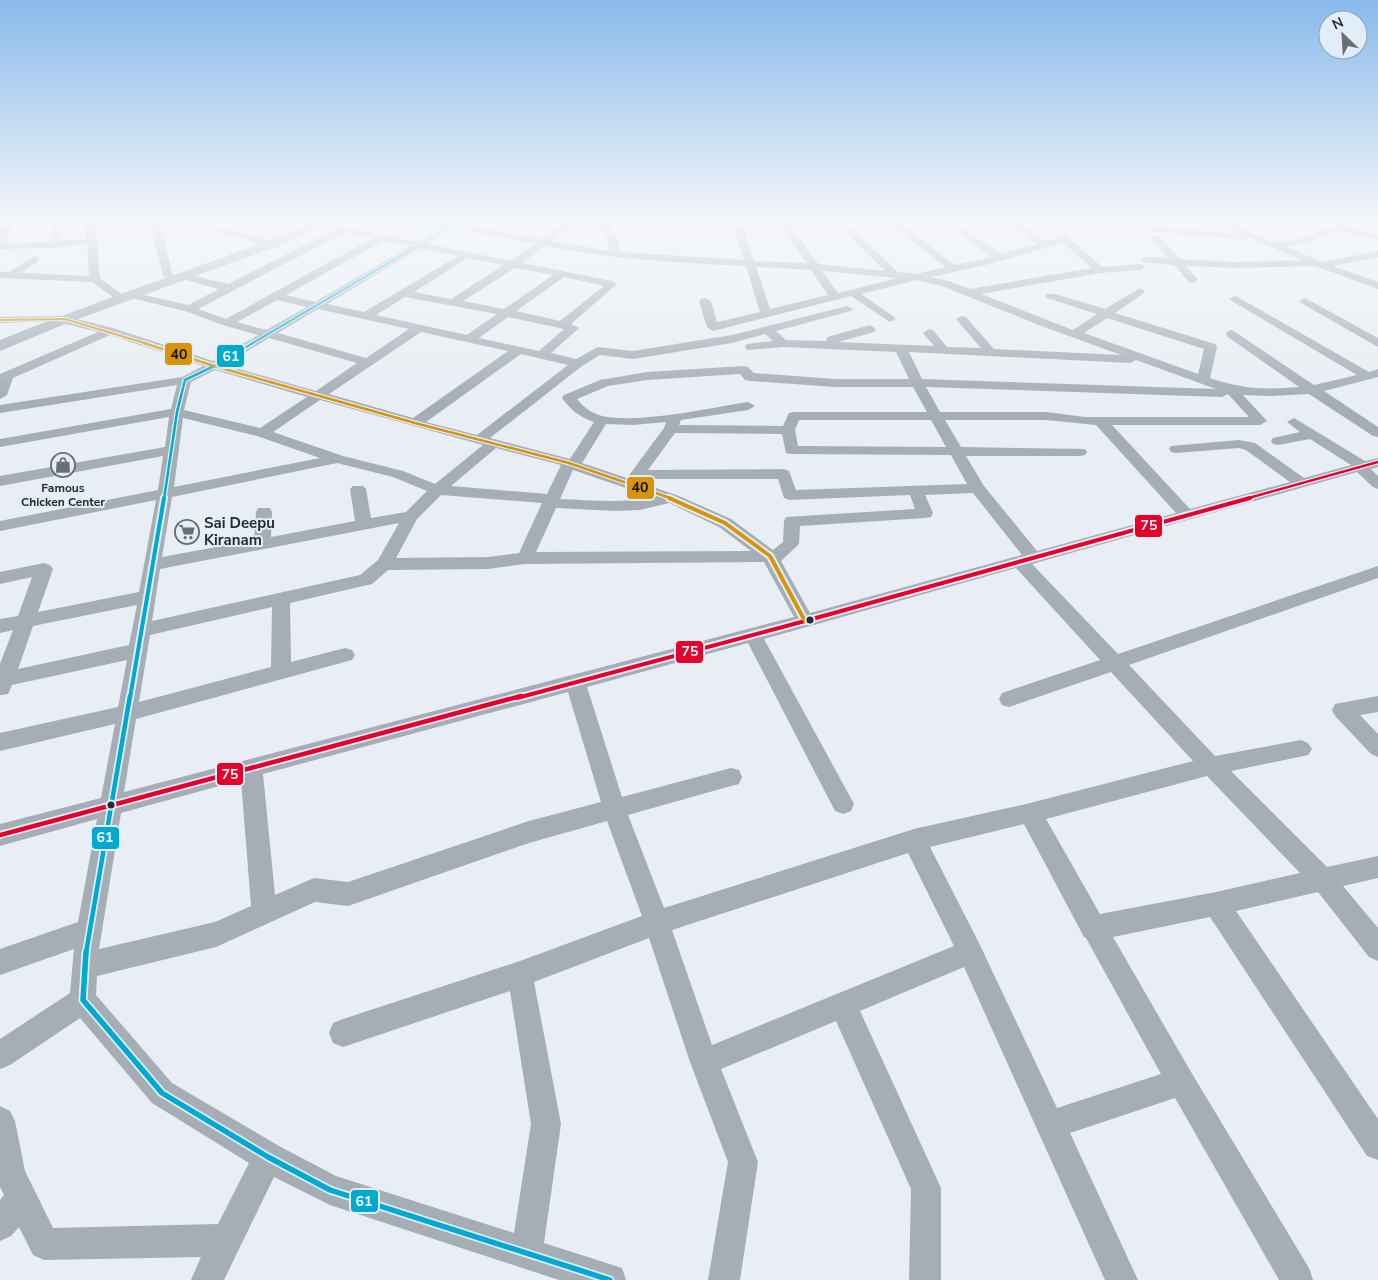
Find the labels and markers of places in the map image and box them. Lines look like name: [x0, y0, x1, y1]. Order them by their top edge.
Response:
shop icon: Famous Chicken Center: [50, 452, 76, 478]
place label: Famous Chicken Center: [21, 480, 105, 510]
place label: Sai Deepu Kiranam: [204, 513, 275, 550]
supermarket icon: Sai Deepu Kiranam: [174, 519, 200, 545]
unlabelled marker: [805, 615, 815, 625]
unlabelled marker: [106, 800, 116, 810]

